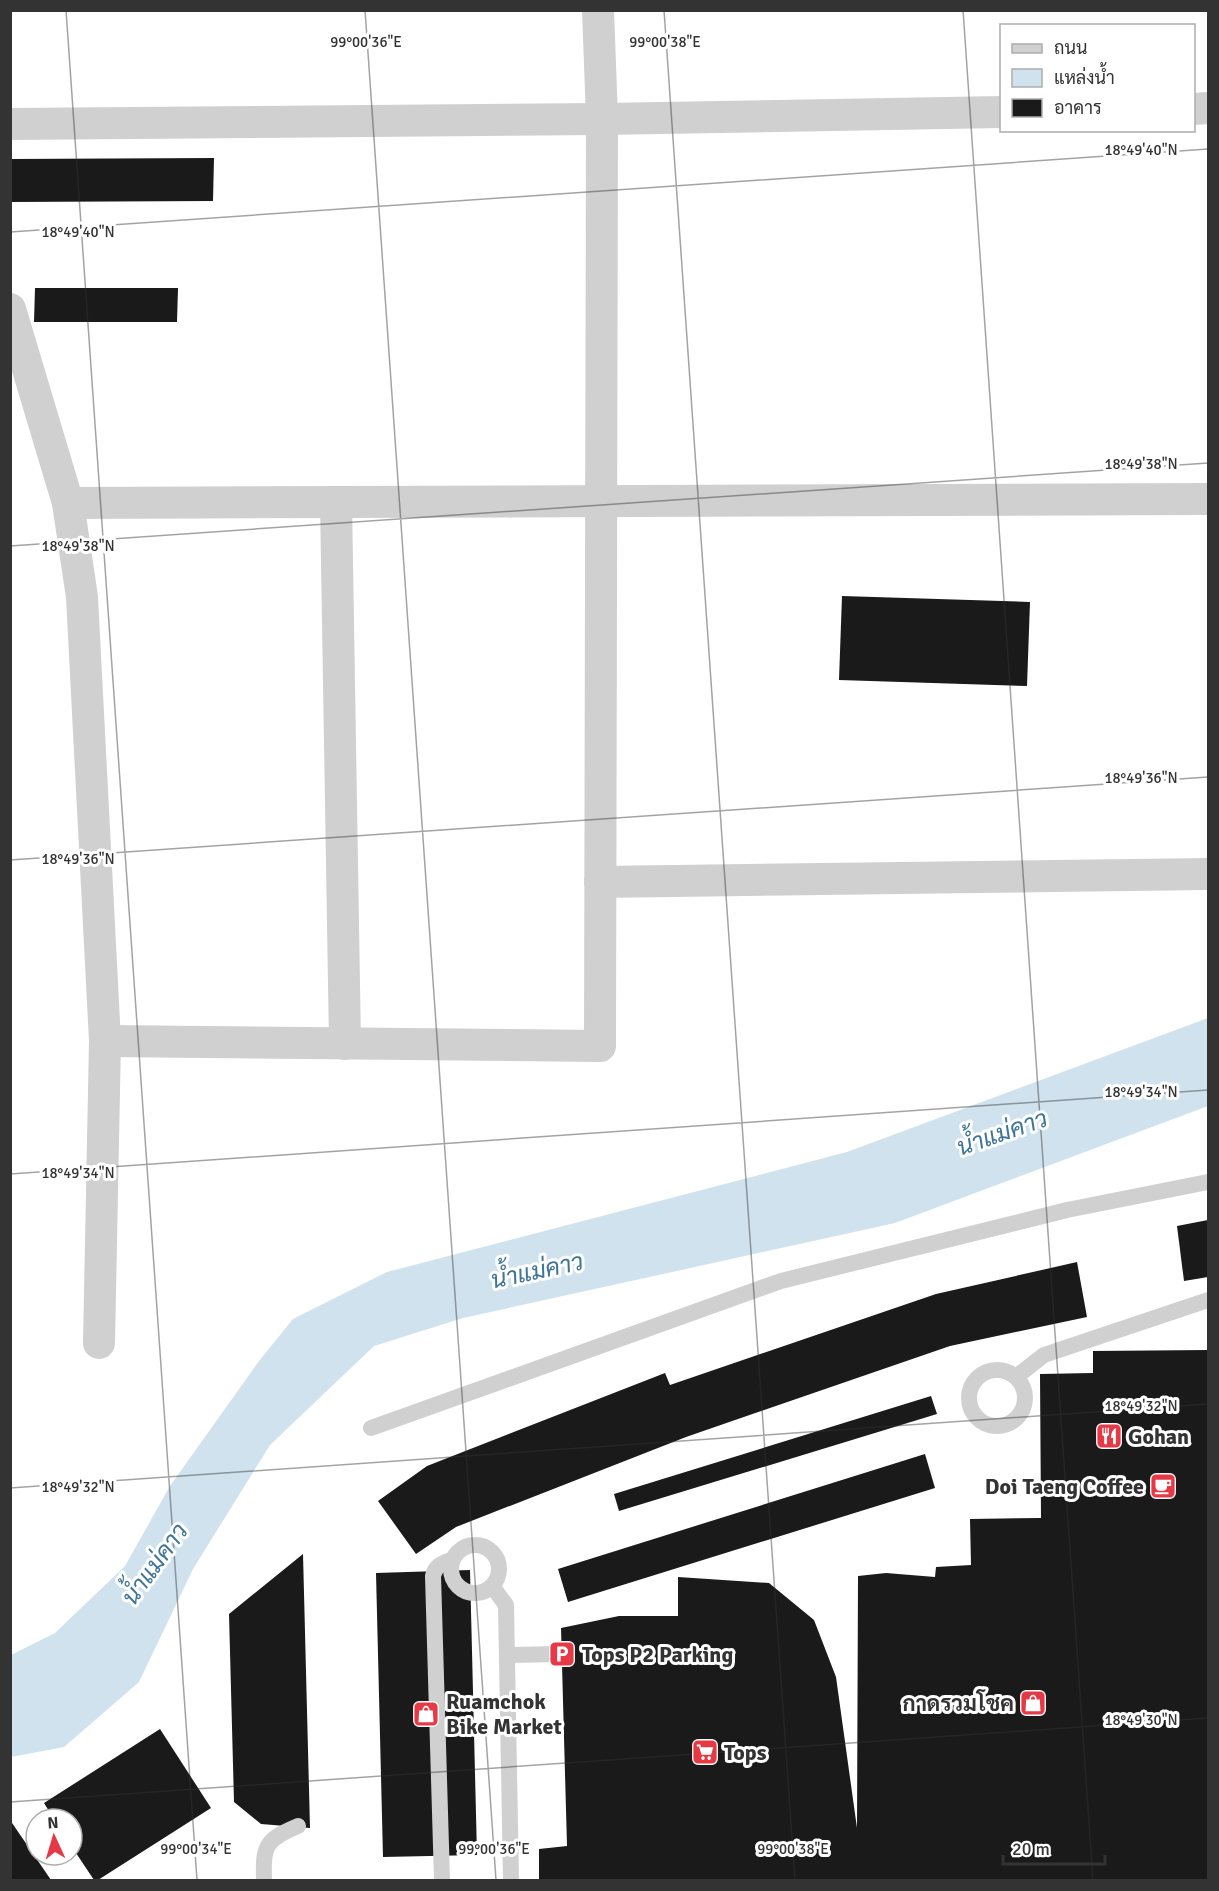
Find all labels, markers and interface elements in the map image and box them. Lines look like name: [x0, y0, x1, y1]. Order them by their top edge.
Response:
legend: [1000, 24, 1195, 132]
text: 99°00'36"E: [330, 33, 402, 51]
text: 99°00'38"E: [629, 33, 701, 51]
text: ถนน: [1054, 37, 1087, 59]
text: แหล่งน้ำ: [1054, 62, 1115, 89]
text: อาคาร: [1054, 97, 1102, 119]
text: 18°49'40"N: [1104, 141, 1178, 159]
text: 18°49'40"N: [41, 223, 115, 241]
text: 18°49'38"N: [1104, 455, 1178, 473]
text: 18°49'38"N: [41, 537, 115, 555]
text: 18°49'36"N: [1104, 769, 1178, 787]
text: 18°49'36"N: [41, 850, 115, 868]
text: 18°49'34"N: [1104, 1083, 1178, 1101]
water label: น้ำแม่คาว: [951, 1099, 1051, 1162]
text: 18°49'34"N: [41, 1164, 115, 1182]
water label: น้ำแม่คาว: [487, 1242, 586, 1295]
text: 18°49'32"N: [1104, 1397, 1178, 1415]
restaurant icon: Gohan: [1094, 1421, 1124, 1451]
place label: Gohan: [1128, 1423, 1189, 1450]
cafe icon: Doi Taeng Coffee: [1148, 1471, 1178, 1501]
place label: Doi Taeng Coffee: [985, 1473, 1144, 1500]
text: 18°49'32"N: [41, 1478, 115, 1496]
water label: น้ำแม่คาว: [111, 1514, 195, 1611]
parking icon: Tops P2 Parking: [547, 1639, 577, 1669]
place label: Tops P2 Parking: [582, 1641, 733, 1668]
place label: Ruamchok Bike Market: [446, 1688, 562, 1740]
shop icon: กาดรวมโชค: [1018, 1688, 1048, 1718]
place label: กาดรวมโชค: [903, 1689, 1014, 1717]
shop icon: Ruamchok Bike Market: [411, 1699, 441, 1729]
text: 18°49'30"N: [1104, 1711, 1178, 1729]
supermarket icon: Tops: [690, 1737, 720, 1767]
place label: Tops: [724, 1739, 767, 1766]
north arrow: [24, 1807, 84, 1867]
text: N: [47, 1813, 59, 1833]
scale bar: [1003, 1828, 1105, 1866]
text: 20 m: [1012, 1838, 1050, 1860]
text: 99°00'34"E: [160, 1840, 232, 1858]
text: 99°00'36"E: [458, 1840, 530, 1858]
text: 99°00'38"E: [757, 1840, 829, 1858]

